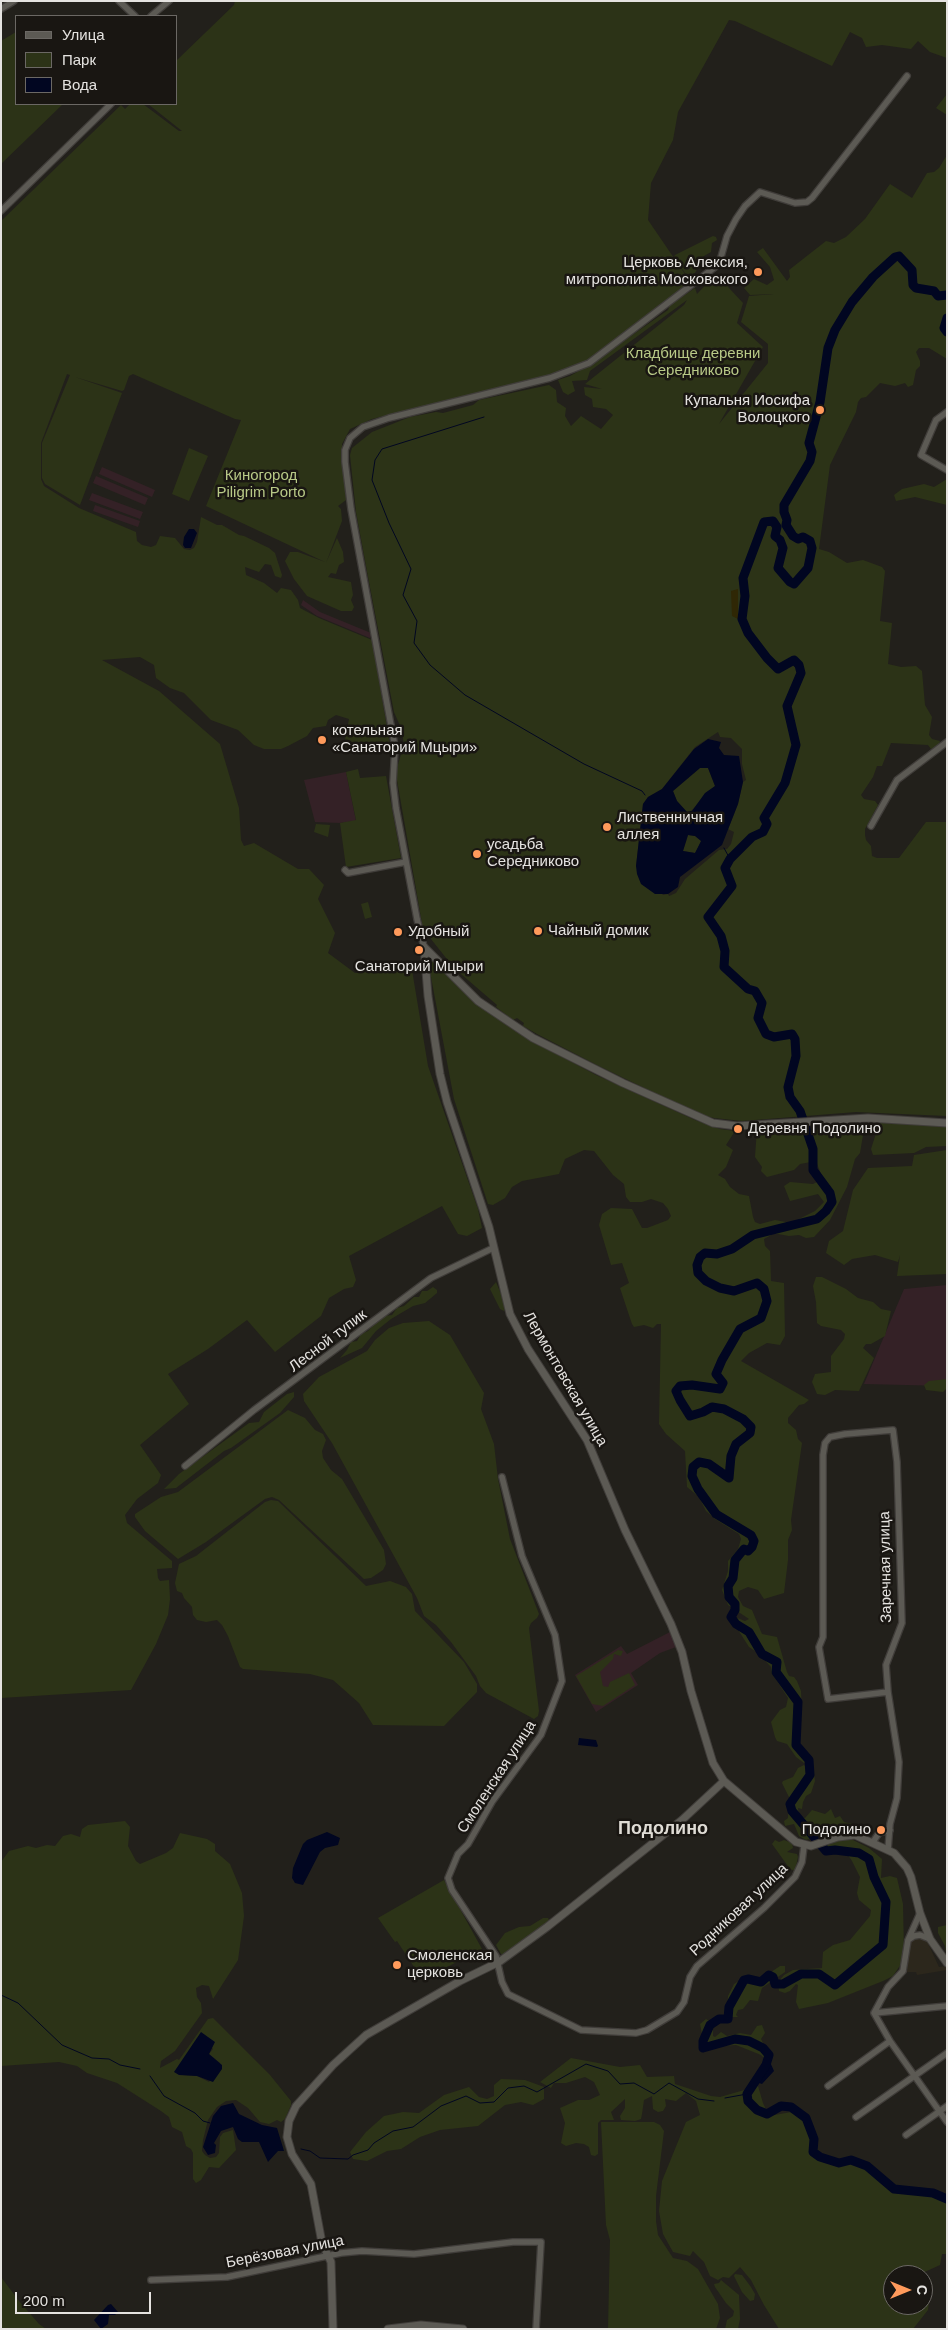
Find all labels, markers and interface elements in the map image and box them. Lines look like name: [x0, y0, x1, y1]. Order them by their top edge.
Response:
legend: [15, 15, 178, 105]
text: Улица: [62, 26, 105, 43]
text: Парк: [62, 51, 96, 68]
text: Вода: [62, 76, 97, 93]
place label: Церковь Алексия, митрополита Московского: [566, 254, 748, 289]
marker: Церковь Алексия, митрополита Московского: [752, 266, 764, 278]
park label: Кладбище деревни Середниково: [626, 345, 760, 380]
place label: Купальня Иосифа Волоцкого: [684, 392, 810, 427]
marker: Купальня Иосифа Волоцкого: [814, 404, 826, 416]
park label: Киногород Piligrim Porto: [216, 467, 306, 502]
place label: котельная «Санаторий Мцыри»: [332, 722, 477, 757]
marker: котельная «Санаторий Мцыри»: [316, 734, 328, 746]
place label: Лиственничная аллея: [617, 809, 723, 844]
marker: Лиственничная аллея: [601, 821, 613, 833]
place label: усадьба Середниково: [487, 836, 579, 871]
marker: усадьба Середниково: [471, 848, 483, 860]
place label: Чайный домик: [548, 922, 649, 940]
place label: Удобный: [408, 923, 469, 941]
marker: Чайный домик: [532, 925, 544, 937]
marker: Удобный: [392, 926, 404, 938]
marker: Санаторий Мцыри: [413, 944, 425, 956]
place label: Санаторий Мцыри: [355, 958, 483, 976]
place label: Деревня Подолино: [748, 1120, 881, 1138]
marker: Деревня Подолино: [732, 1123, 744, 1135]
street label: Лесной тупик: [286, 1306, 370, 1376]
street label: Лермонтовская улица: [519, 1308, 611, 1450]
street label: Заречная улица: [876, 1511, 896, 1623]
street label: Смоленская улица: [454, 1717, 540, 1837]
district label: Подолино: [618, 1818, 708, 1840]
place label: Подолино: [802, 1821, 871, 1839]
marker: Подолино: [875, 1824, 887, 1836]
street label: Родниковая улица: [686, 1860, 792, 1960]
place label: Смоленская церковь: [407, 1947, 492, 1982]
marker: Смоленская церковь: [391, 1959, 403, 1971]
street label: Берёзовая улица: [225, 2232, 345, 2272]
north arrow: [883, 2265, 933, 2315]
scale bar: [18, 2282, 154, 2314]
text: С: [914, 2285, 930, 2295]
text: 200 m: [23, 2292, 65, 2309]

